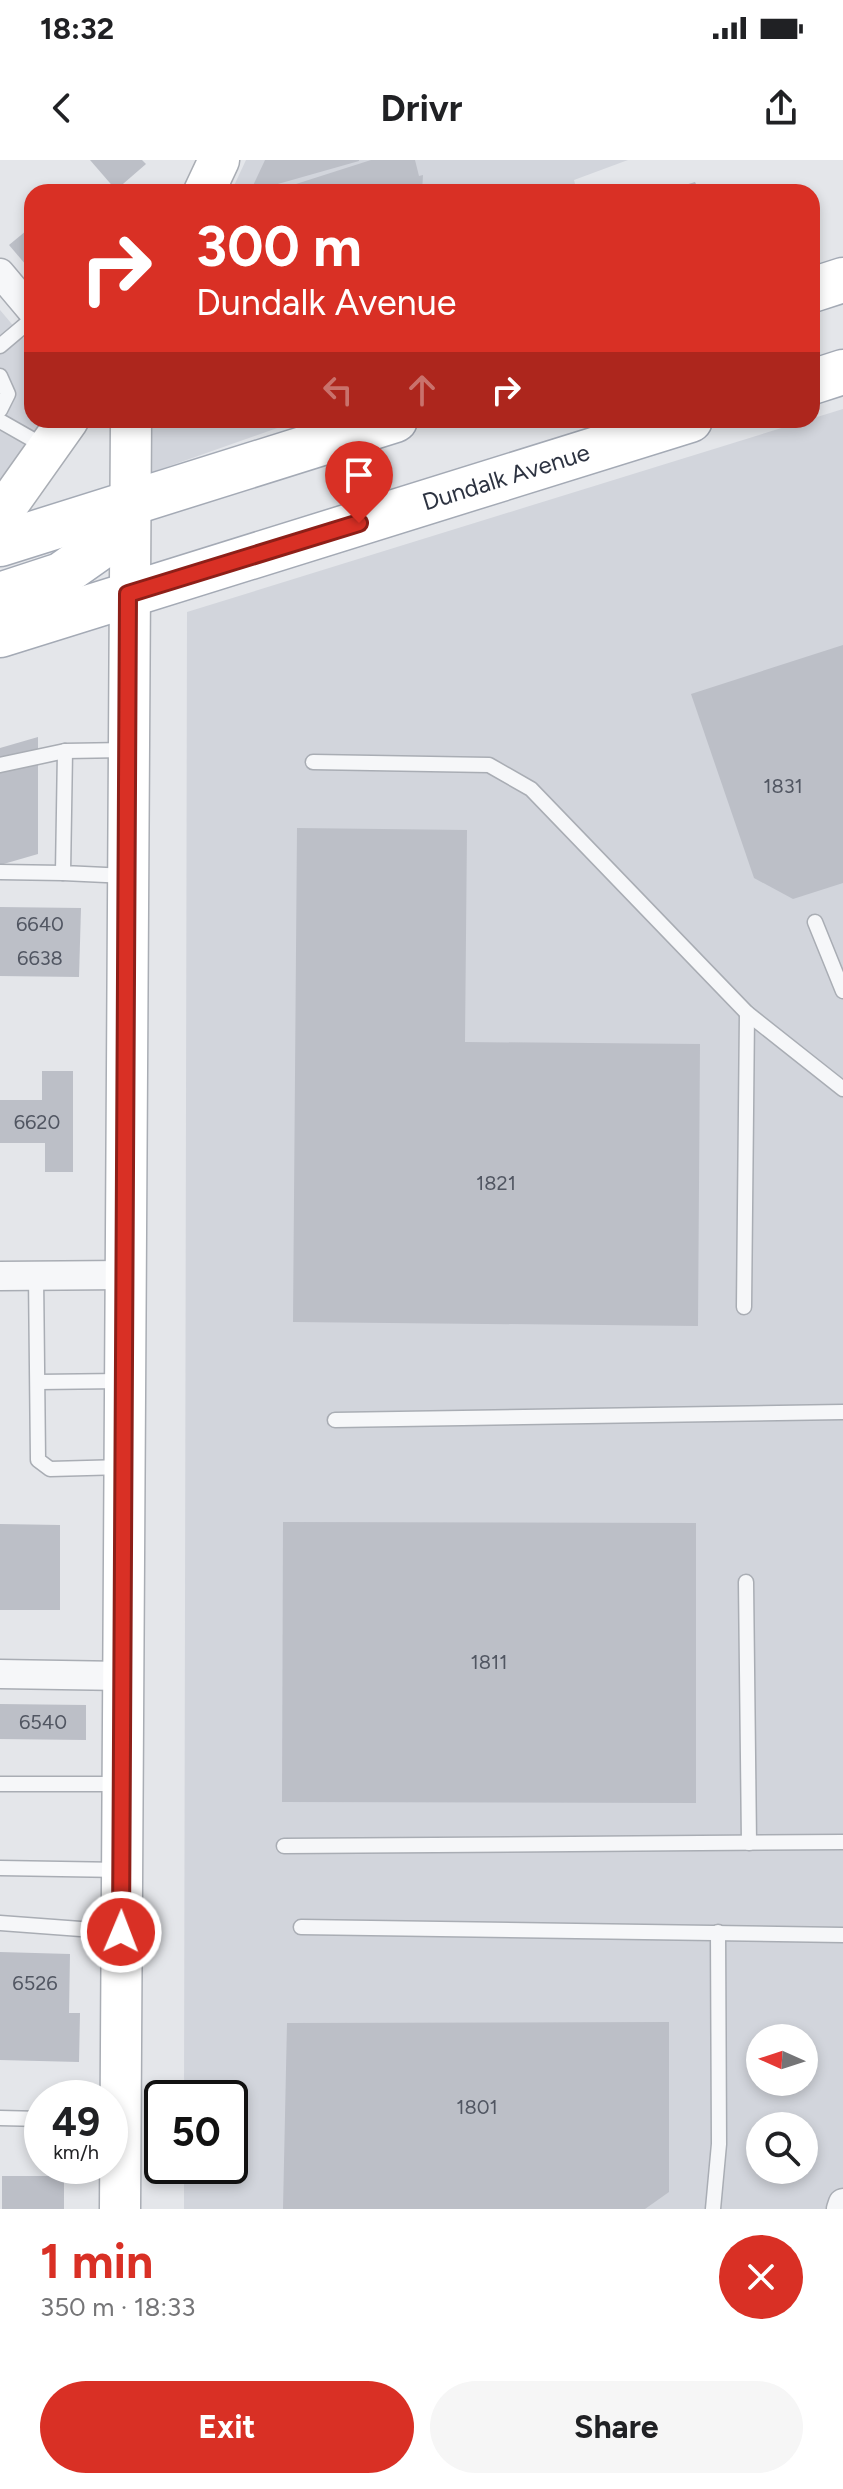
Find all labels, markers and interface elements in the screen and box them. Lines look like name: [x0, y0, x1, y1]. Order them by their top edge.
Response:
text: 18:32: [40, 10, 114, 47]
icon: back: [40, 86, 84, 130]
icon: share: [759, 86, 803, 130]
text: Drivr: [381, 87, 462, 130]
text: 300 m: [196, 213, 362, 280]
icon: right: [64, 216, 168, 320]
text: Dundalk Avenue: [196, 281, 456, 324]
icon: left: [316, 368, 360, 412]
icon: ahead: [400, 368, 444, 412]
icon: right: [484, 368, 528, 412]
street label: Dundalk Avenue: [419, 437, 593, 517]
pin: [325, 441, 393, 523]
icon: arrive: [337, 453, 381, 497]
house number: 1831: [763, 774, 803, 798]
house number: 6640: [16, 912, 64, 936]
house number: 6638: [17, 946, 63, 970]
house number: 6620: [14, 1110, 60, 1134]
house number: 1821: [476, 1171, 516, 1195]
house number: 1811: [470, 1650, 508, 1674]
house number: 6540: [19, 1710, 67, 1734]
position arrow: [79, 1890, 163, 1974]
house number: 6526: [12, 1971, 58, 1995]
north arrow: [746, 2024, 818, 2096]
map controls: [746, 2024, 818, 2184]
speed limit sign: 50: [144, 2080, 248, 2184]
house number: 1801: [456, 2095, 498, 2119]
text: 49: [52, 2098, 100, 2146]
button: search: [746, 2112, 818, 2184]
text: km/h: [53, 2140, 99, 2164]
text: 1 min: [40, 2232, 153, 2290]
button: close: [719, 2235, 803, 2319]
text: 350 m · 18:33: [40, 2291, 195, 2323]
button: Exit: [40, 2381, 414, 2473]
button: Share: [430, 2381, 803, 2473]

